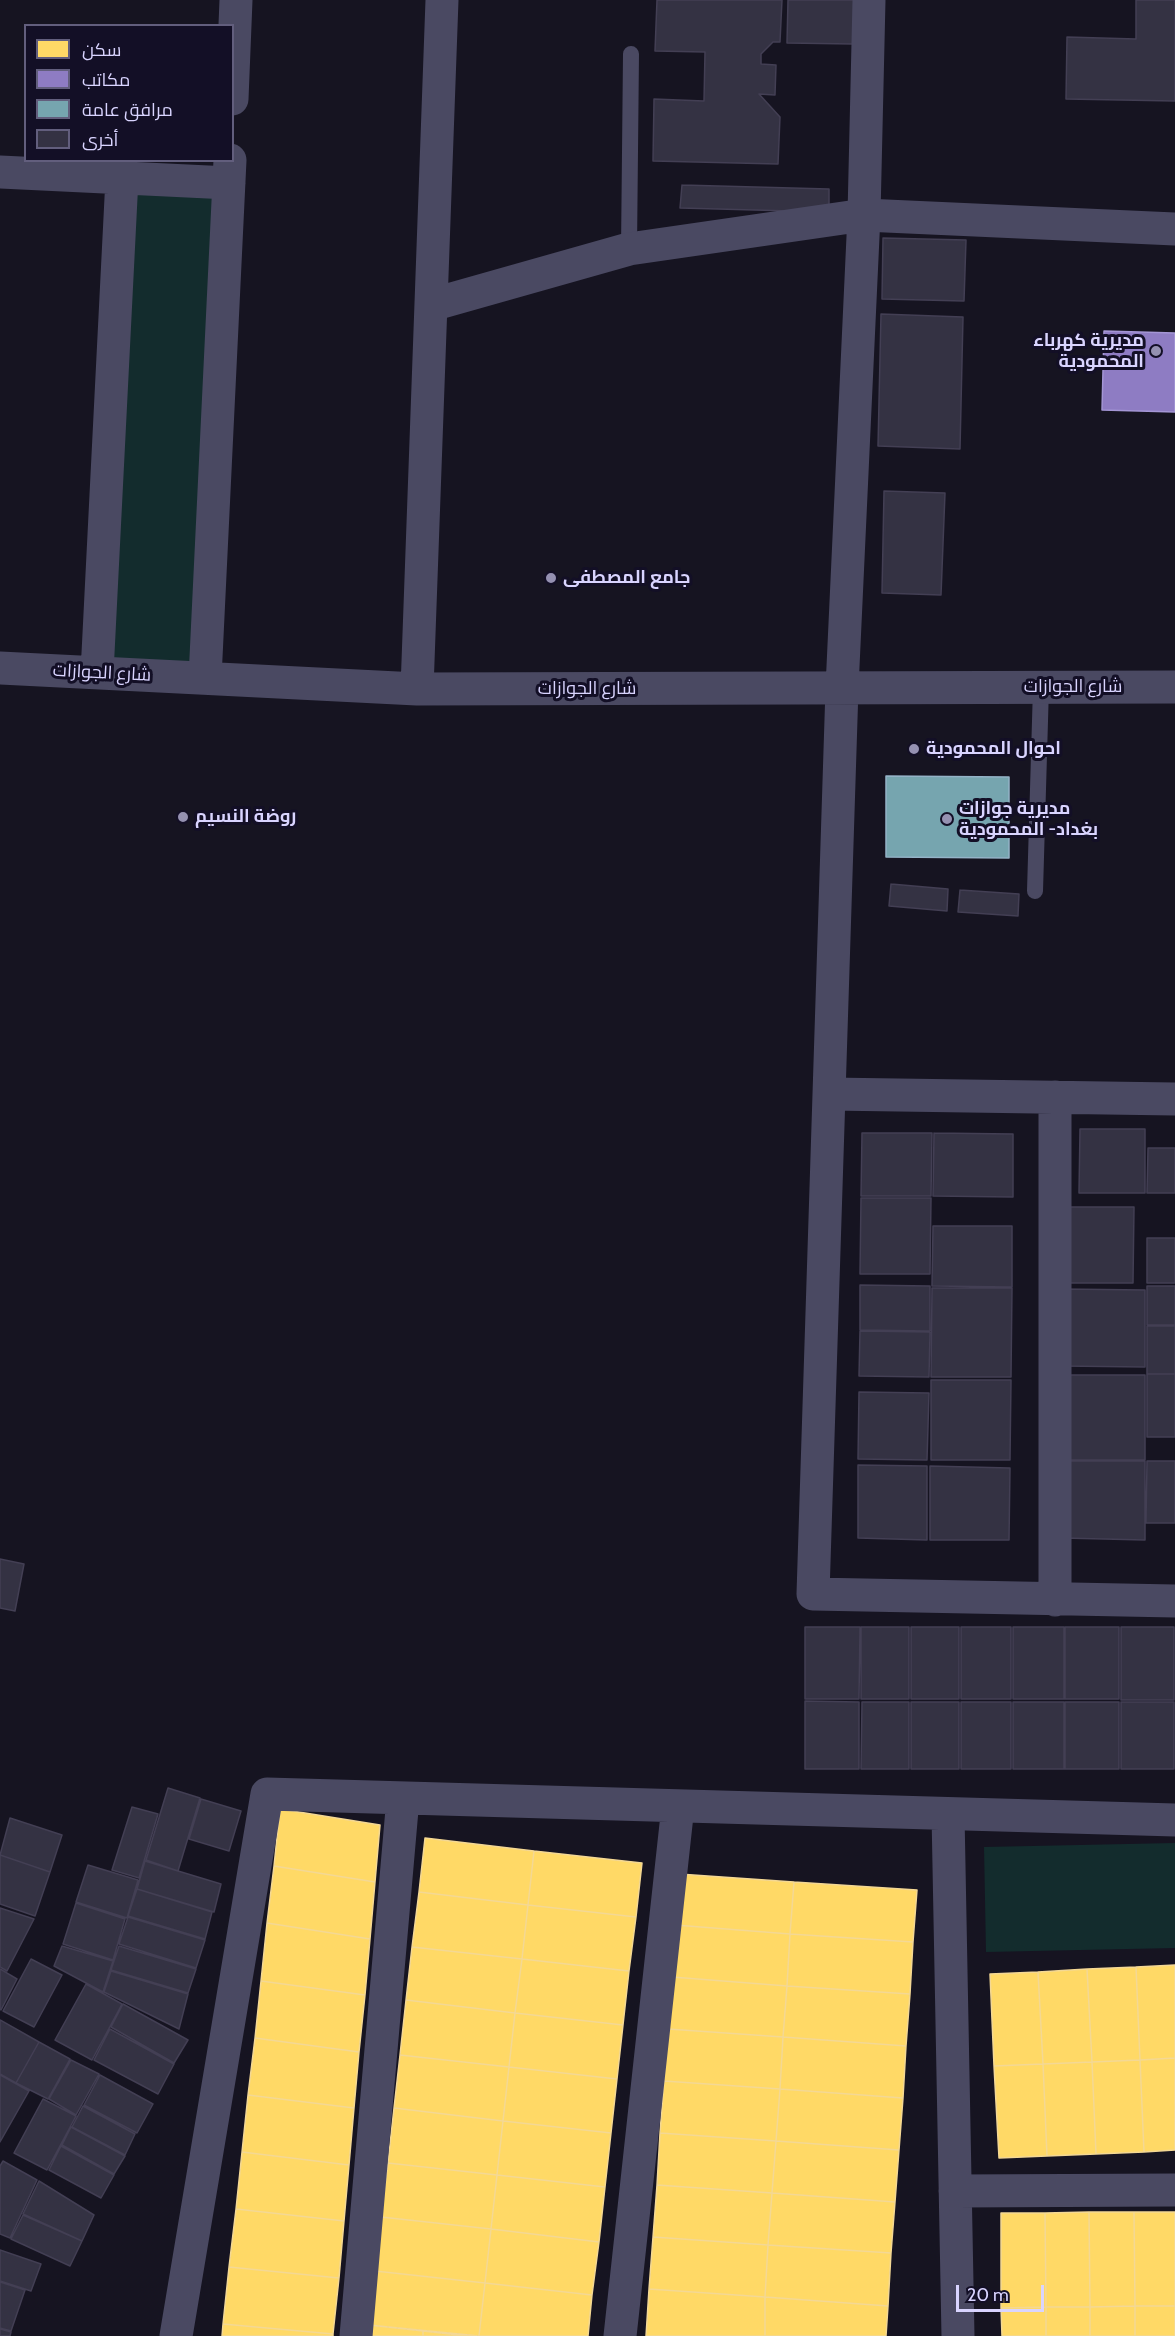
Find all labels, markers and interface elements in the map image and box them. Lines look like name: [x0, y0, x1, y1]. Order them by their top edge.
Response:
legend: [24, 24, 234, 162]
text: سكن: [82, 39, 121, 61]
text: مكاتب: [82, 69, 130, 91]
text: مرافق عامة: [82, 99, 173, 121]
text: أخرى: [82, 129, 118, 151]
place label: مديرية كهرباء المحمودية: [1033, 330, 1144, 372]
marker: مديرية كهرباء المحمودية: [1149, 344, 1163, 358]
place label: جامع المصطفى: [563, 567, 690, 589]
marker: جامع المصطفى: [544, 571, 558, 585]
street label: شارع الجوازات: [52, 660, 152, 686]
street label: شارع الجوازات: [1024, 676, 1122, 698]
street label: شارع الجوازات: [538, 678, 636, 700]
place label: احوال المحمودية: [926, 738, 1061, 760]
marker: احوال المحمودية: [907, 742, 921, 756]
place label: مديرية جوازات بغداد- المحمودية: [959, 798, 1098, 840]
place label: روضة النسيم: [195, 806, 296, 828]
marker: روضة النسيم: [176, 810, 190, 824]
marker: مديرية جوازات بغداد- المحمودية: [940, 812, 954, 826]
scale bar: [959, 2273, 1048, 2311]
text: 20 m: [967, 2284, 1009, 2306]

